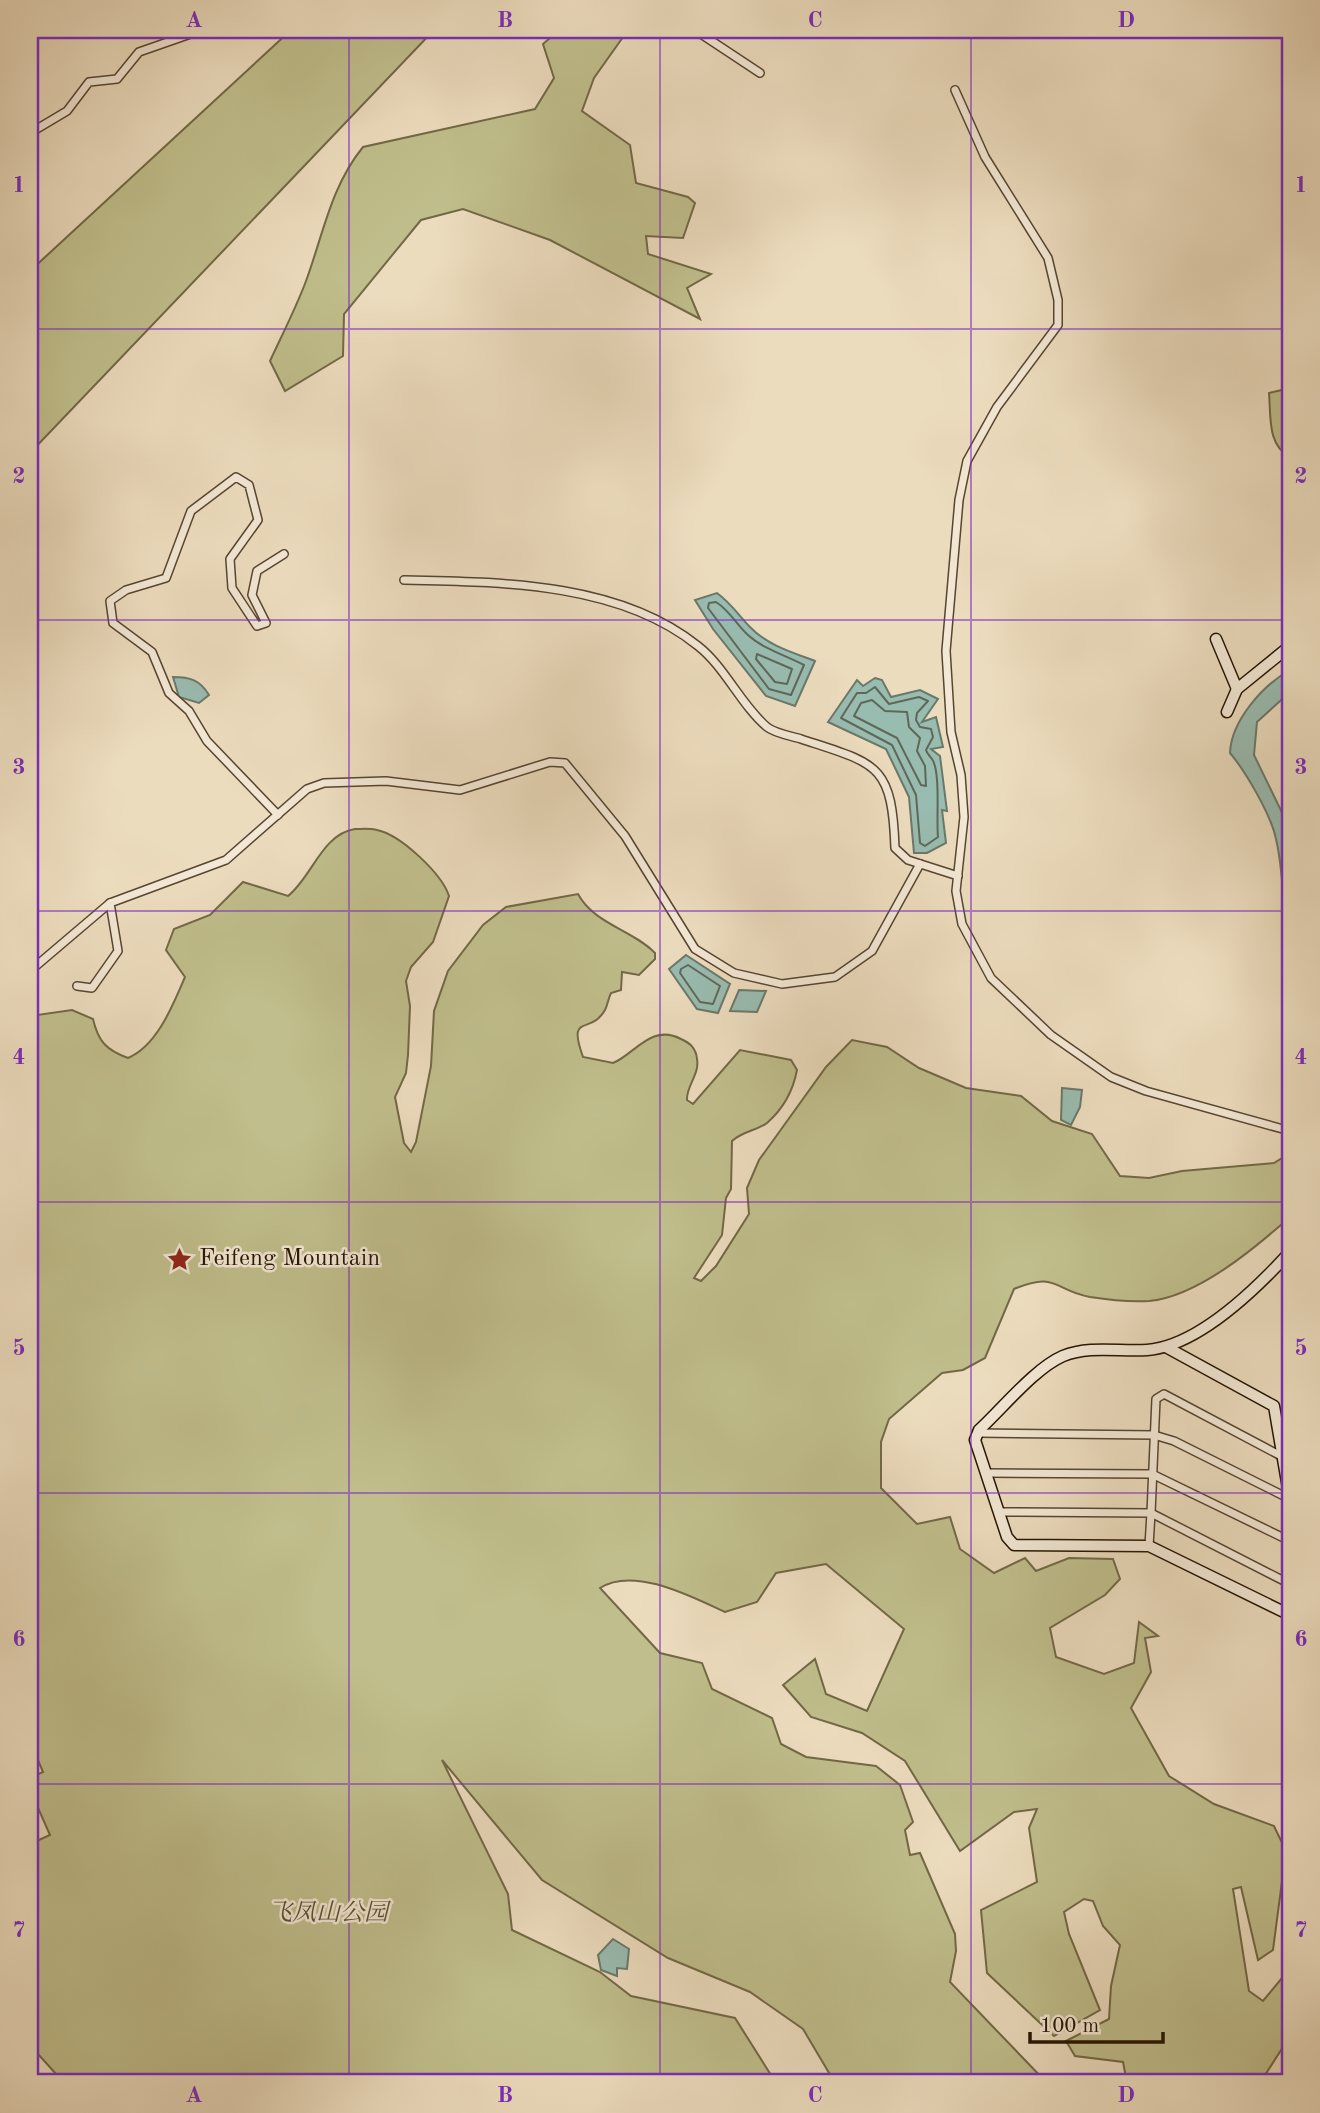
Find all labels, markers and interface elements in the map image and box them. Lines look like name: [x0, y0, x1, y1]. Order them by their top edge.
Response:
text: A: [185, 9, 203, 32]
text: B: [497, 9, 513, 32]
text: C: [807, 9, 823, 32]
text: D: [1117, 9, 1135, 32]
text: 1: [12, 174, 26, 197]
text: 1: [1294, 174, 1308, 197]
text: 2: [12, 465, 26, 488]
text: 2: [1294, 465, 1308, 488]
text: 3: [12, 756, 26, 779]
text: 3: [1294, 756, 1308, 779]
text: 4: [12, 1046, 26, 1069]
text: 4: [1294, 1046, 1308, 1069]
place icon: Feifeng Mountain: [165, 1245, 193, 1273]
place label: Feifeng Mountain: [199, 1247, 380, 1271]
text: 5: [12, 1337, 26, 1360]
text: 5: [1294, 1337, 1308, 1360]
text: 6: [12, 1628, 26, 1651]
text: 6: [1294, 1628, 1308, 1651]
park label: 飞凤山公园: [268, 1900, 392, 1926]
text: 7: [12, 1919, 26, 1942]
text: 7: [1294, 1919, 1308, 1942]
scale bar: [1030, 2001, 1162, 2045]
text: 100 m: [1040, 2016, 1099, 2037]
text: A: [185, 2084, 203, 2107]
text: B: [497, 2084, 513, 2107]
text: C: [807, 2084, 823, 2107]
text: D: [1117, 2084, 1135, 2107]

